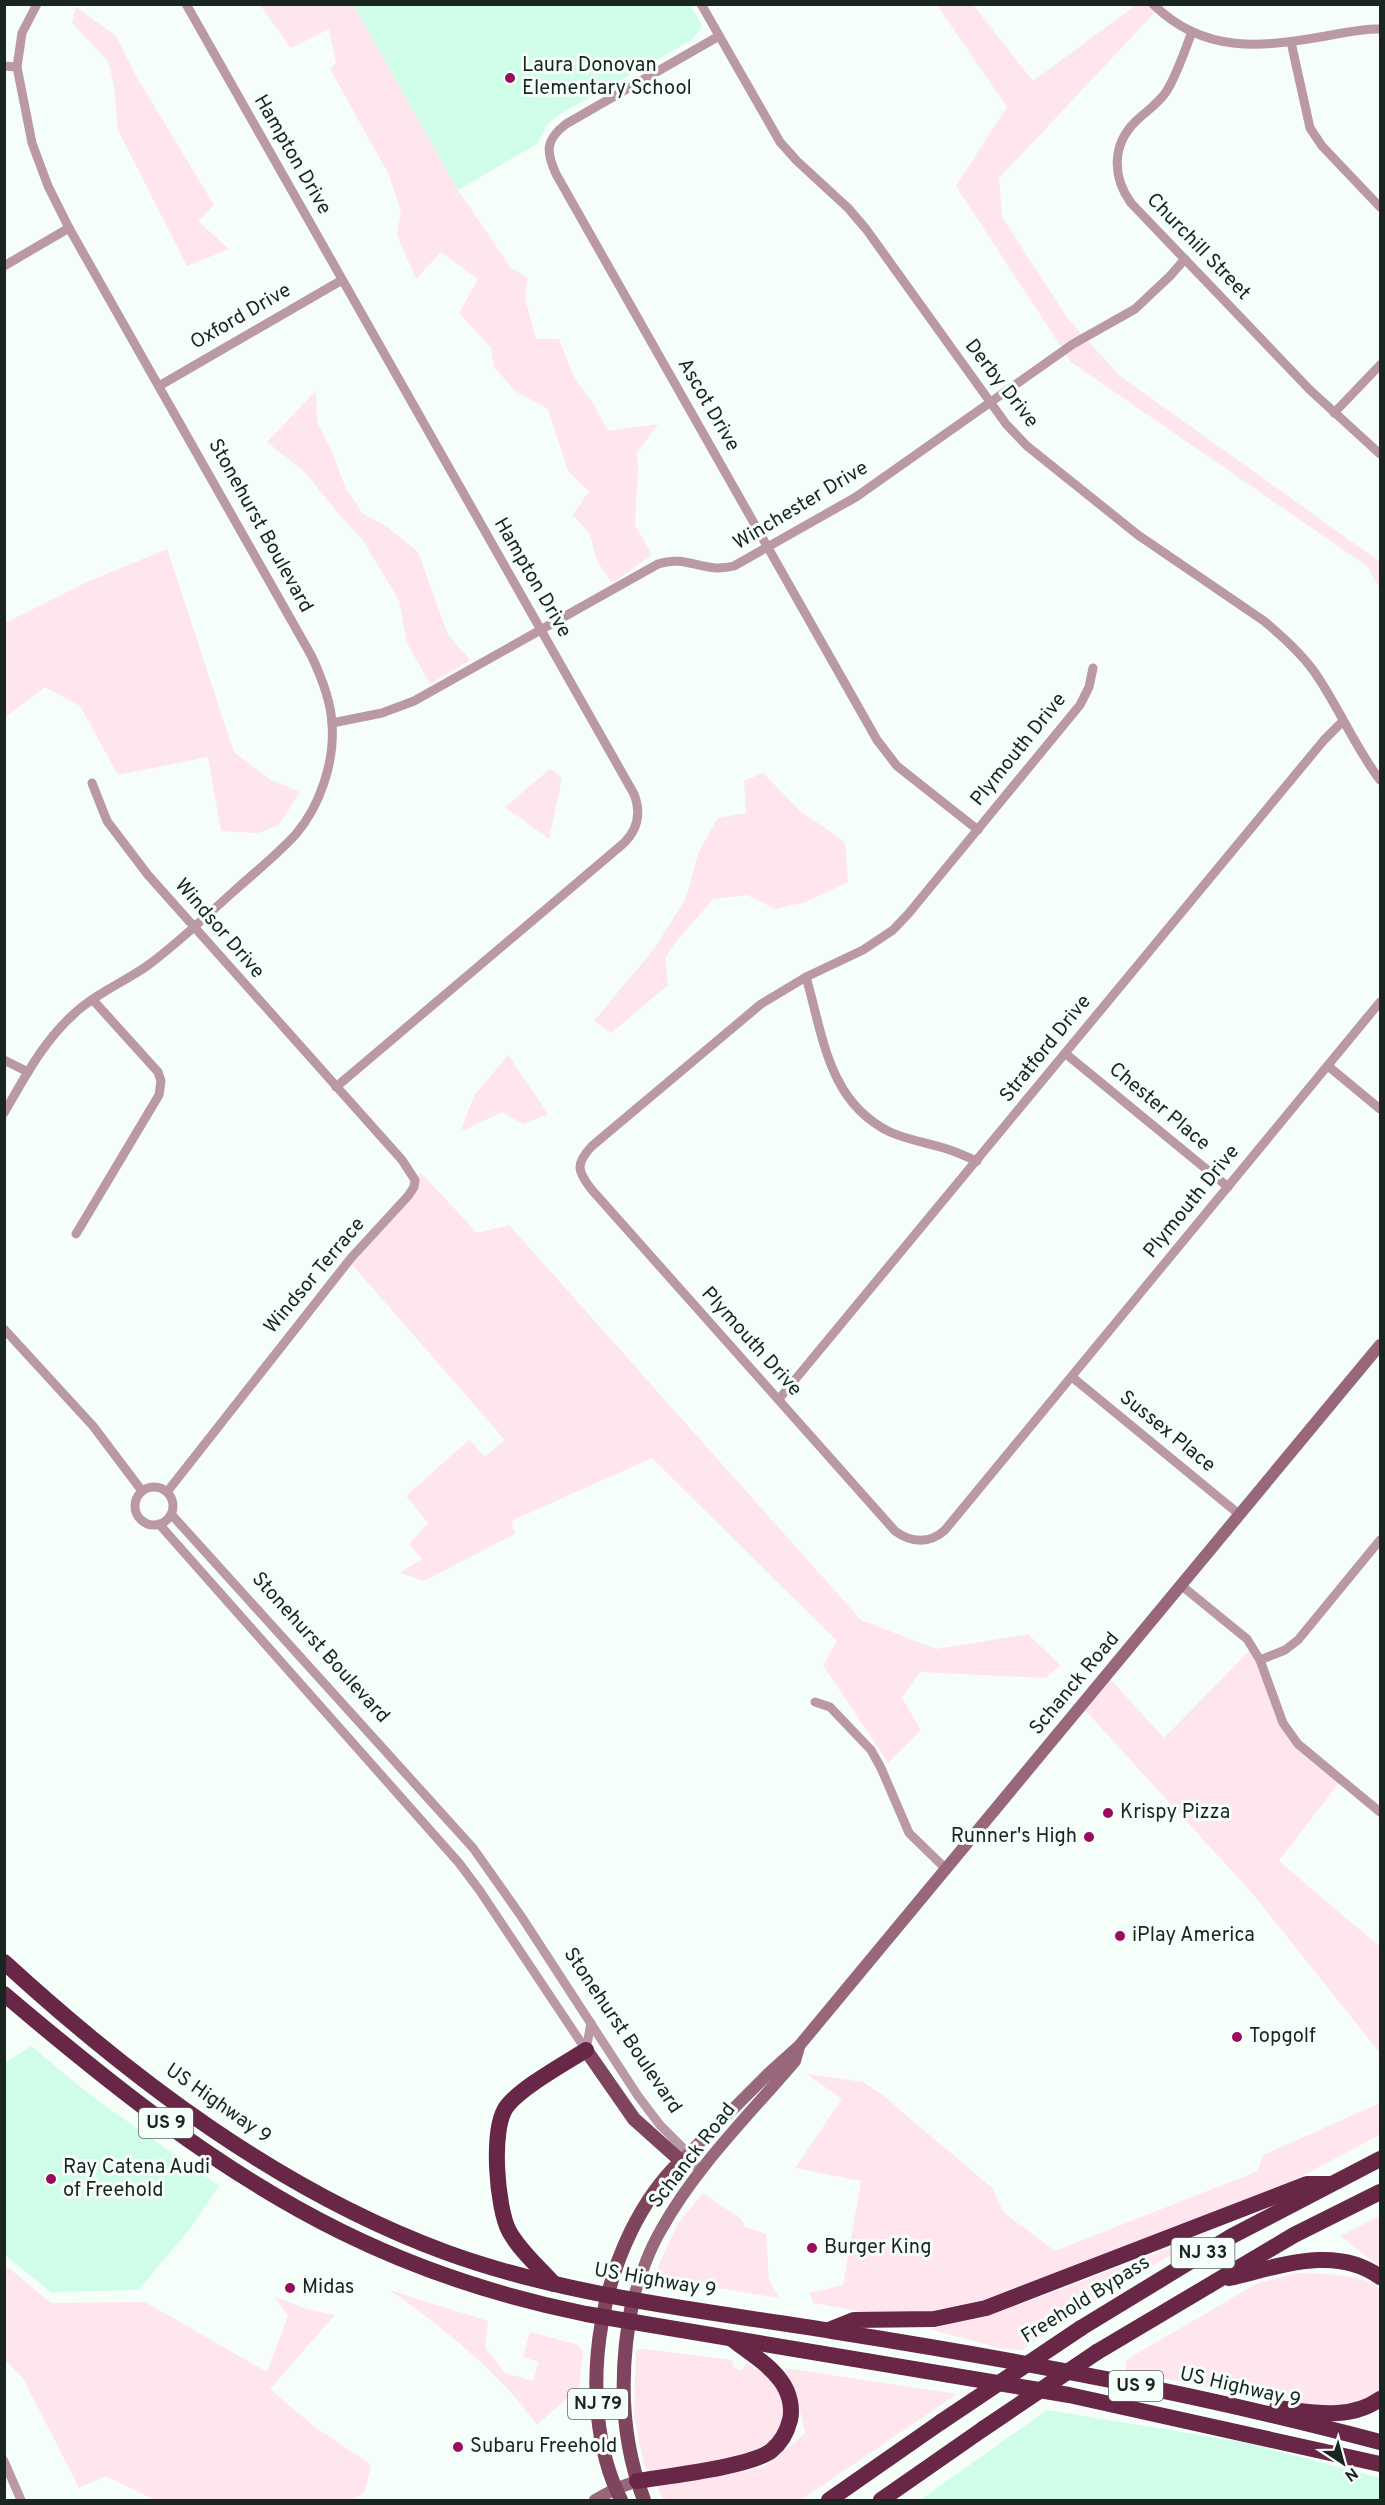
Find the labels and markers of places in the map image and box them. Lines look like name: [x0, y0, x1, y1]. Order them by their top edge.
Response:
place label: Laura Donovan Elementary School: [522, 53, 692, 102]
marker: Laura Donovan Elementary School: [503, 71, 517, 85]
place label: Krispy Pizza: [1120, 1800, 1230, 1826]
marker: Krispy Pizza: [1101, 1806, 1115, 1820]
place label: Runner's High: [951, 1824, 1077, 1850]
marker: Runner's High: [1082, 1830, 1096, 1844]
place label: iPlay America: [1132, 1923, 1255, 1949]
marker: iPlay America: [1113, 1929, 1127, 1943]
place label: Topgolf: [1249, 2024, 1316, 2050]
marker: Topgolf: [1230, 2030, 1244, 2044]
place label: Ray Catena Audi of Freehold: [63, 2155, 210, 2204]
marker: Ray Catena Audi of Freehold: [44, 2172, 58, 2186]
place label: Burger King: [824, 2235, 932, 2261]
marker: Burger King: [805, 2241, 819, 2255]
place label: Midas: [302, 2275, 354, 2301]
marker: Midas: [283, 2281, 297, 2295]
place label: Subaru Freehold: [470, 2434, 617, 2460]
marker: Subaru Freehold: [451, 2440, 465, 2454]

